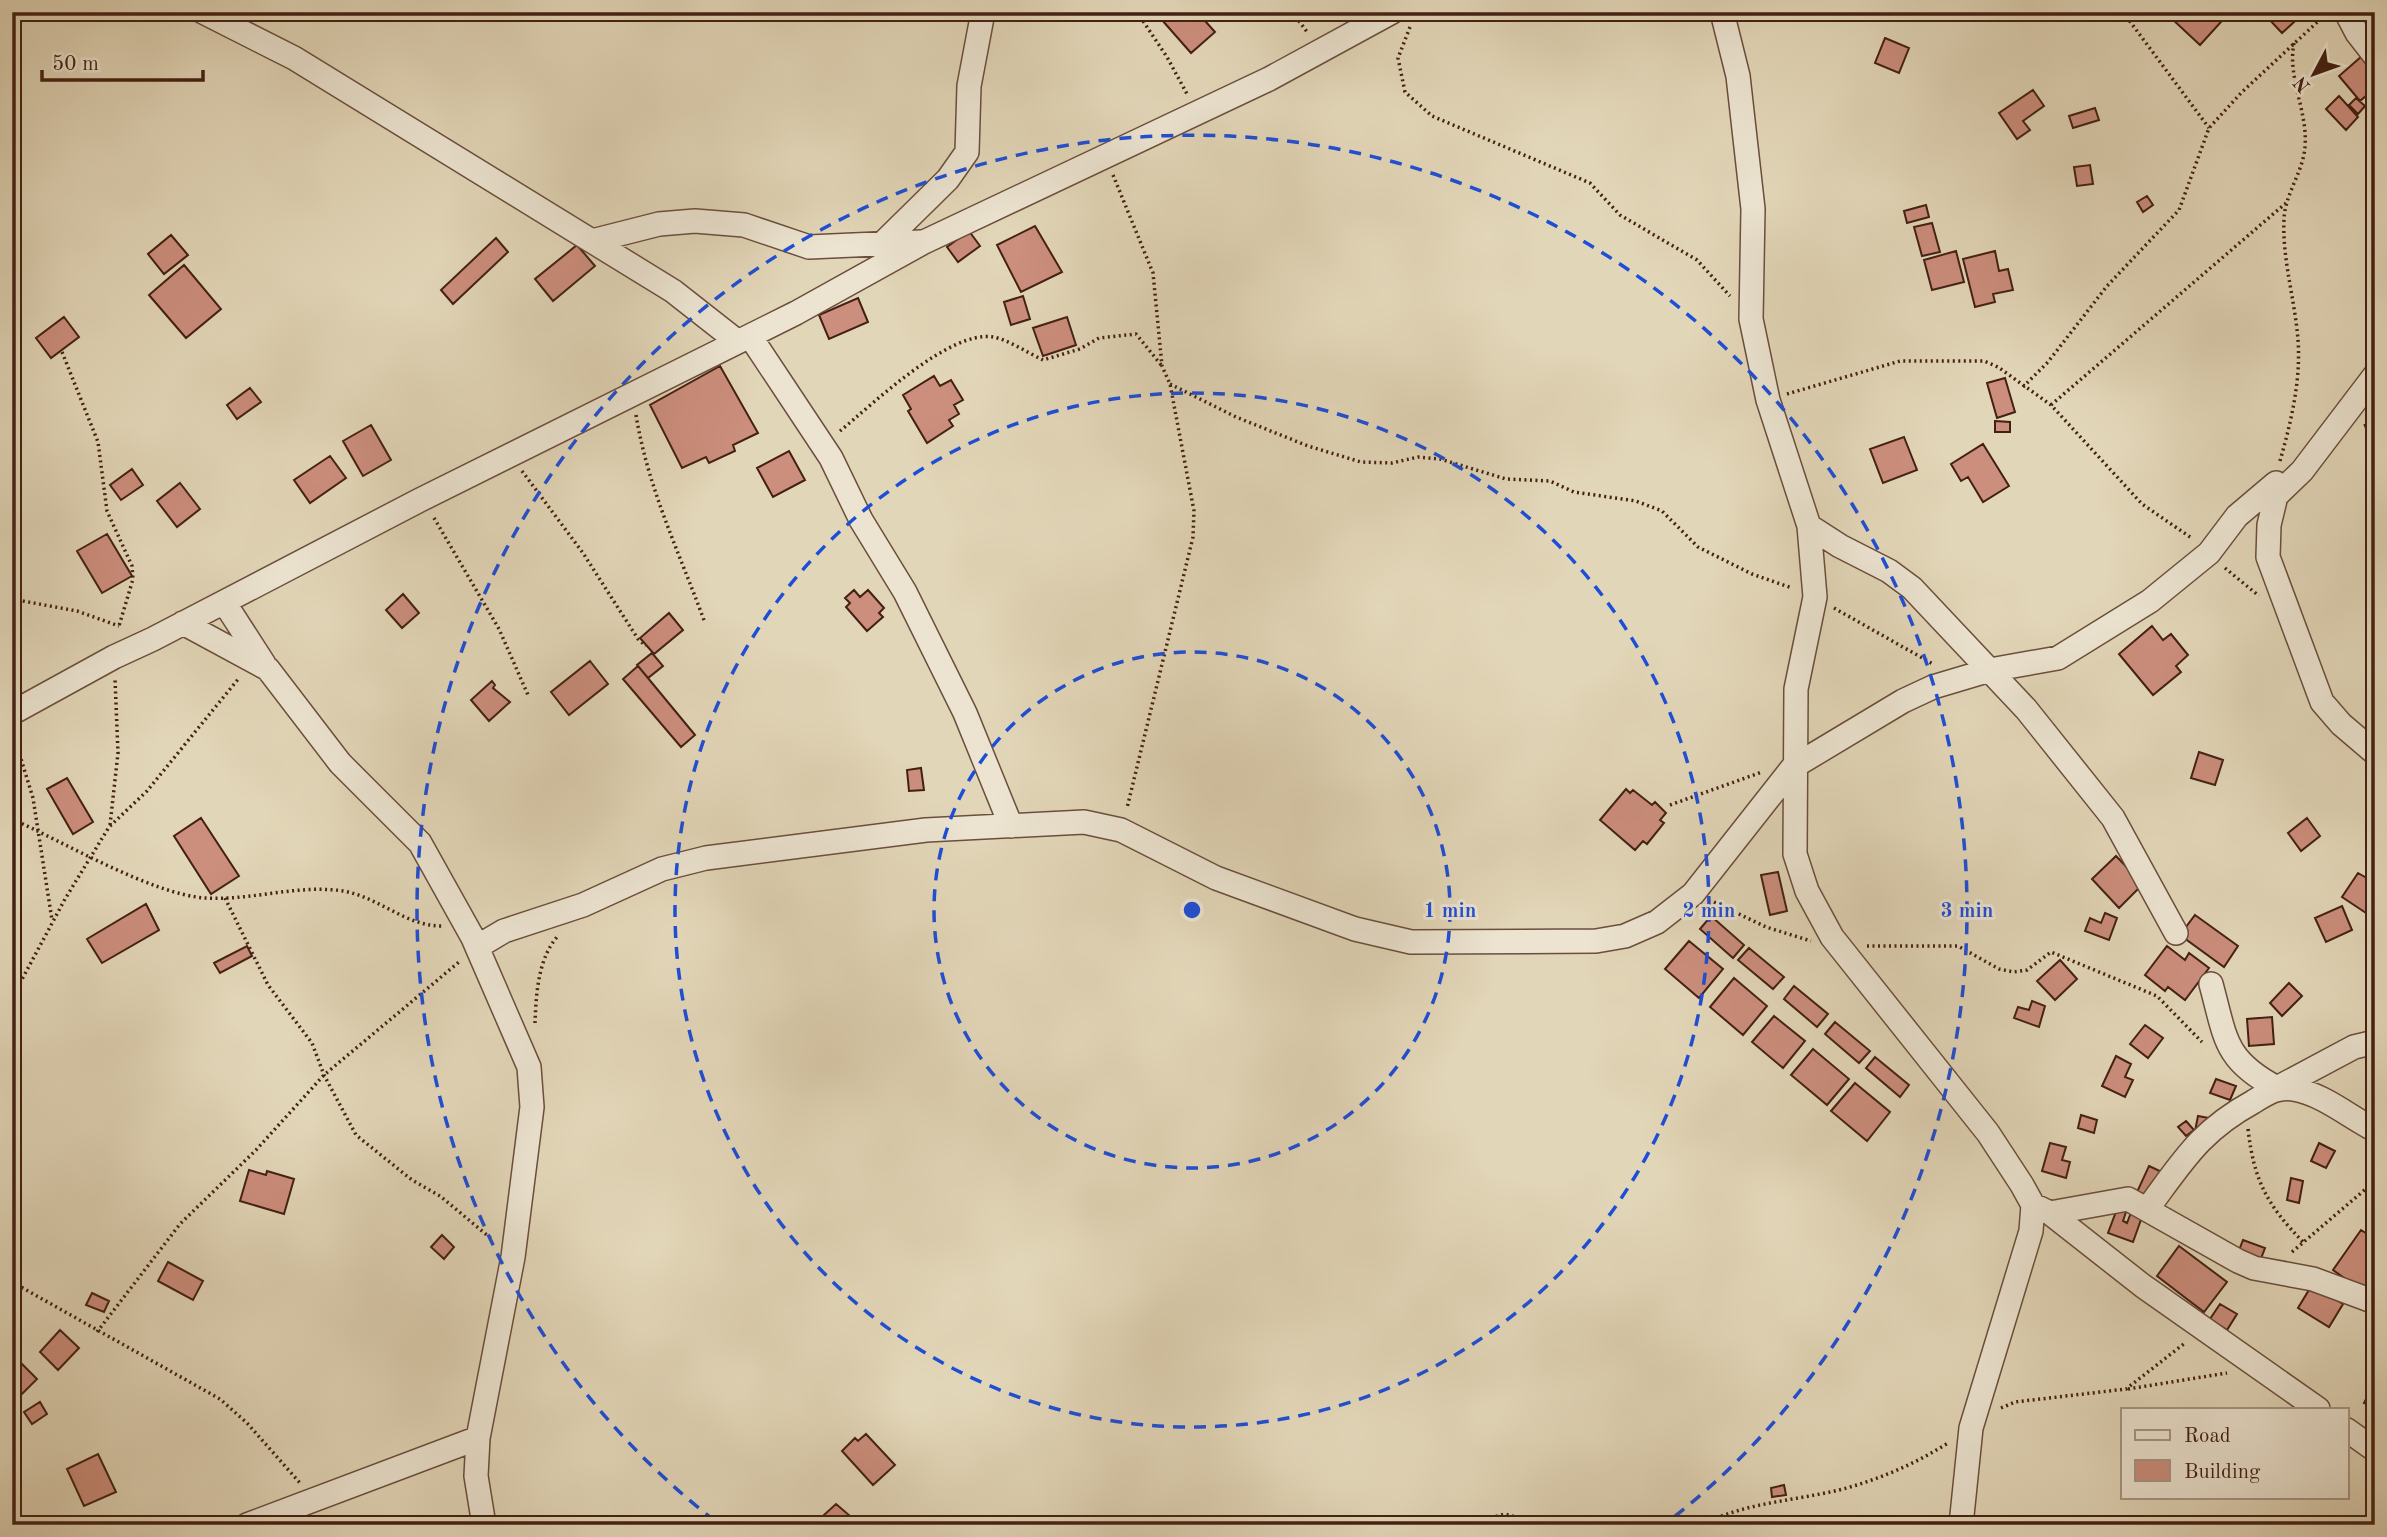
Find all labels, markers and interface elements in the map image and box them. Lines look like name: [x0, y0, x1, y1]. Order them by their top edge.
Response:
scale bar: [42, 38, 203, 82]
north arrow: [2278, 38, 2348, 108]
text: 50 m: [52, 54, 99, 75]
text: N: [2291, 71, 2315, 95]
centre of rings: [1180, 898, 1204, 922]
text: 1 min: [1424, 901, 1476, 922]
text: 2 min: [1683, 901, 1735, 922]
text: 3 min: [1941, 901, 1993, 922]
legend: [2121, 1408, 2348, 1498]
text: Road: [2184, 1426, 2231, 1447]
text: Building: [2184, 1462, 2261, 1483]

